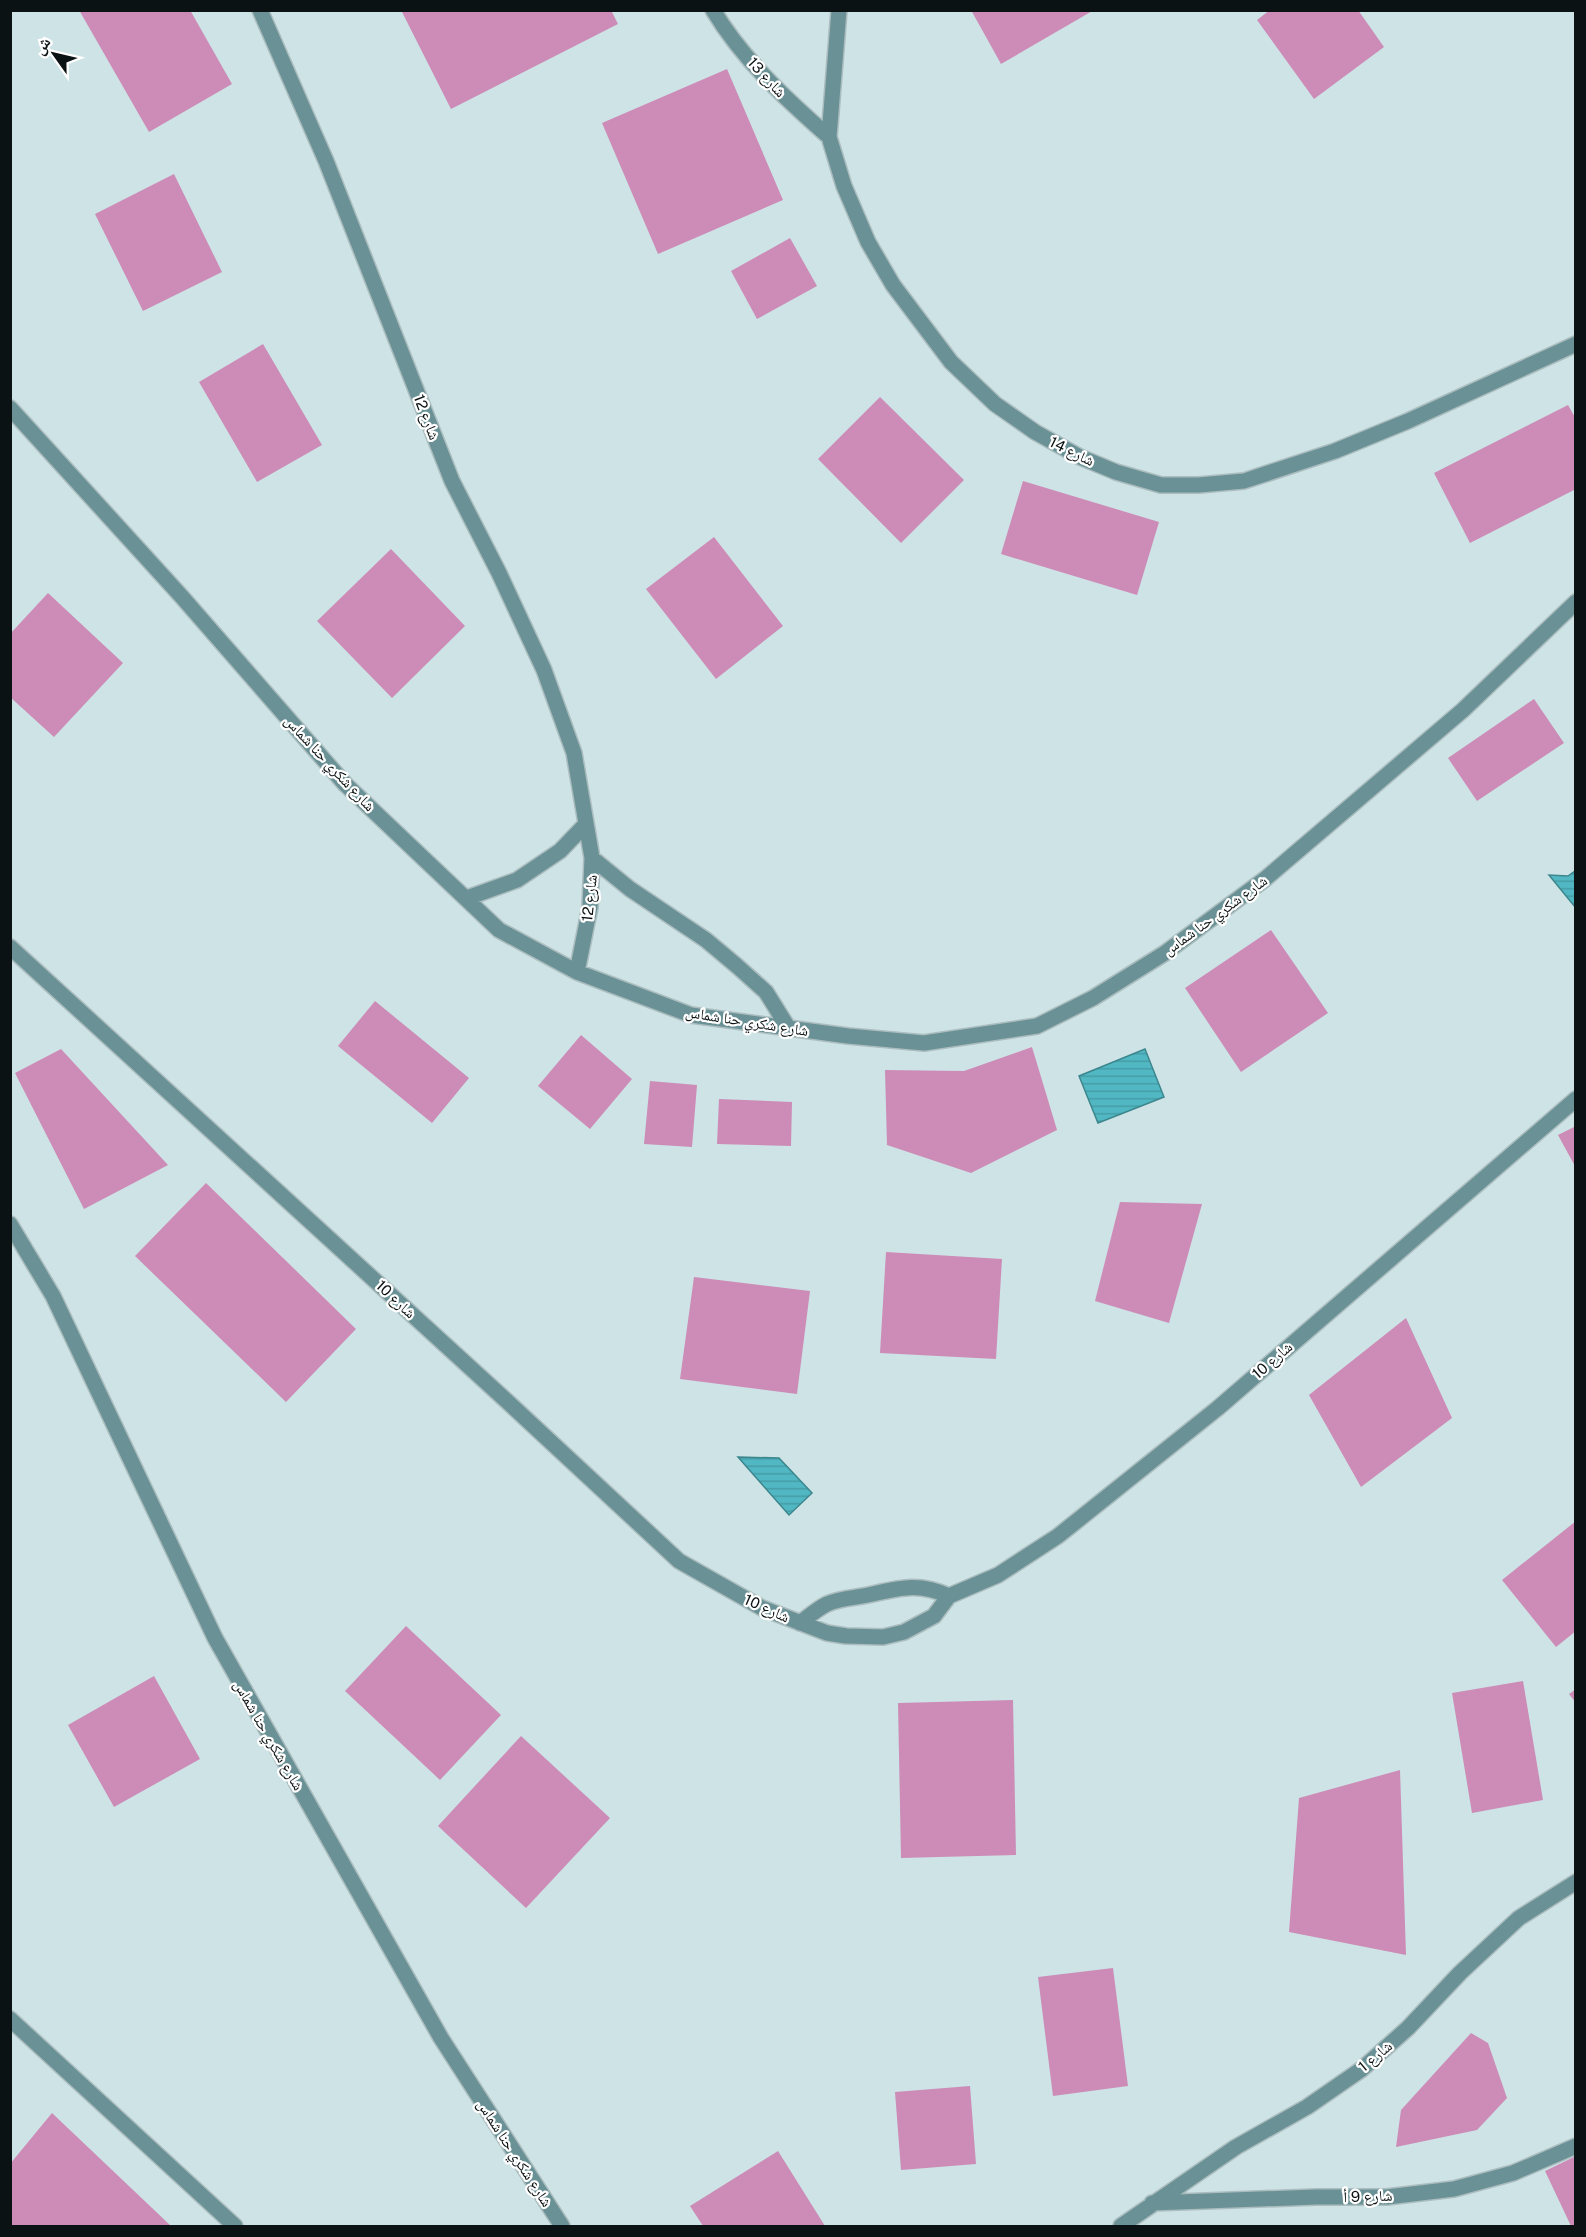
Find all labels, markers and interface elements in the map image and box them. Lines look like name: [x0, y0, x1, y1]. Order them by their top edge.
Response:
north arrow: [24, 24, 84, 84]
text: ش: [29, 34, 55, 58]
street label: شارع 13: [743, 54, 790, 102]
street label: شارع 12: [409, 392, 443, 443]
street label: شارع 14: [1046, 433, 1097, 471]
street label: شارع شكري حنا شماس: [279, 712, 379, 817]
street label: شارع شكري حنا شماس: [1160, 872, 1273, 961]
street label: شارع 12: [578, 874, 602, 923]
street label: شارع شكري حنا شماس: [684, 1003, 810, 1043]
street label: شارع 10: [371, 1277, 419, 1323]
street label: شارع 10: [1249, 1338, 1297, 1383]
street label: شارع 10: [741, 1591, 792, 1627]
street label: شارع شكري حنا شماس: [227, 1677, 308, 1795]
street label: شارع 1: [1355, 2037, 1397, 2076]
street label: شارع شكري حنا شماس: [471, 2096, 556, 2212]
street label: شارع 9 أ: [1343, 2187, 1393, 2207]

